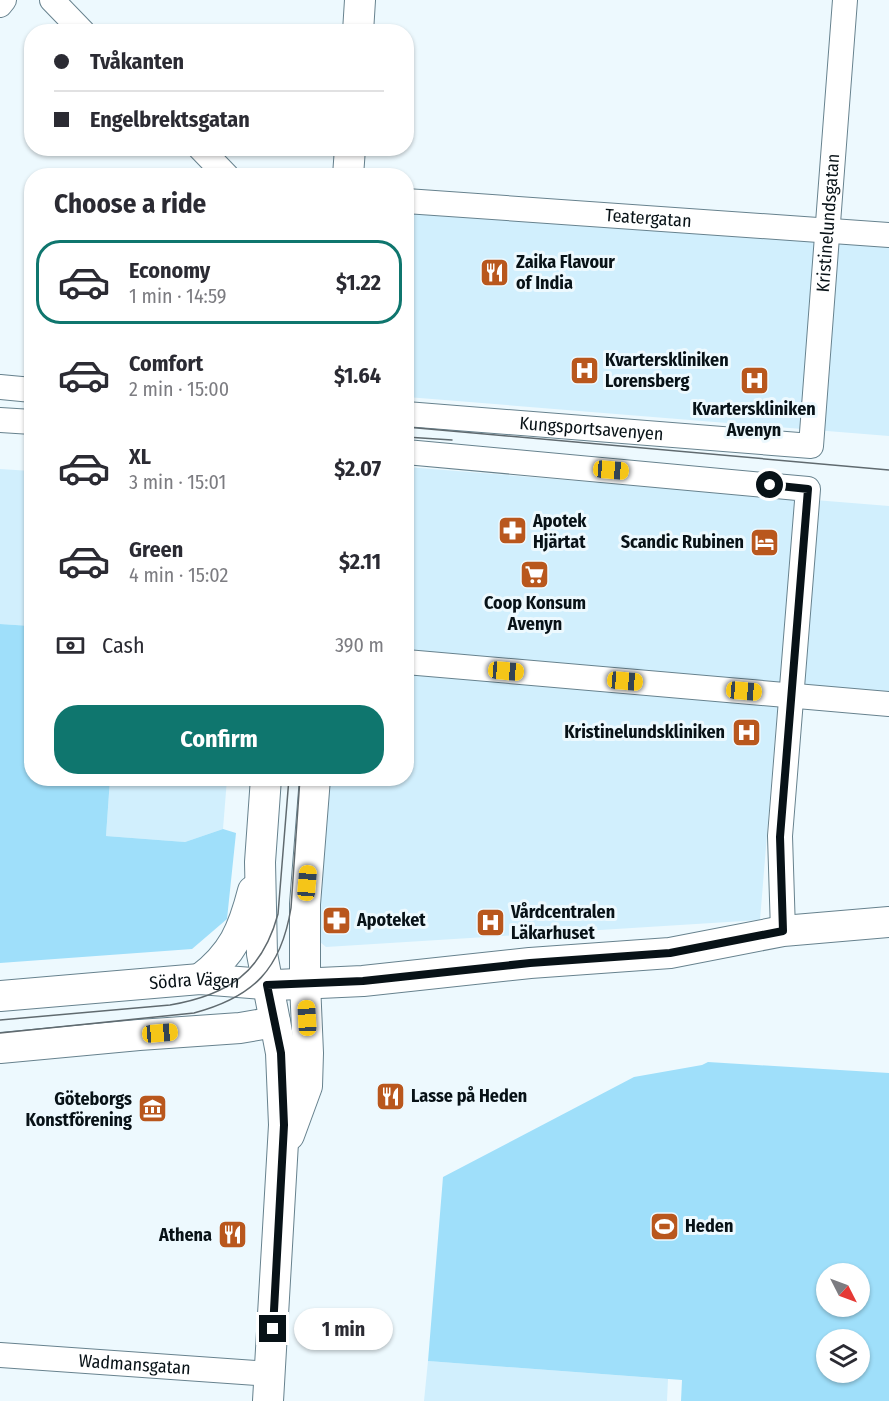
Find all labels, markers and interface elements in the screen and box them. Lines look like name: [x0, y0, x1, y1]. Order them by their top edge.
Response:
text: Tvåkanten: [90, 48, 184, 75]
text: Engelbrektsgatan: [90, 106, 250, 133]
street label: Kristinelundsgatan: [812, 153, 844, 293]
text: Choose a ride: [54, 188, 206, 220]
street label: Teatergatan: [604, 204, 692, 232]
place label: Zaika Flavour of India: [516, 251, 615, 294]
icon: car: [57, 255, 111, 309]
restaurant icon: Zaika Flavour of India: [479, 256, 511, 288]
text: Economy: [129, 257, 210, 284]
text: $1.22: [336, 269, 381, 296]
text: 1 min · 14:59: [129, 284, 227, 308]
icon: car: [57, 348, 111, 402]
place label: Kvarterskliniken Lorensberg: [605, 349, 729, 392]
text: Comfort: [129, 350, 203, 377]
hospital icon: Kvarterskliniken Lorensberg: [568, 354, 600, 386]
text: $1.64: [334, 362, 381, 389]
hospital icon: Kvarterskliniken Avenyn: [738, 364, 770, 396]
text: 2 min · 15:00: [129, 377, 229, 401]
place label: Kvarterskliniken Avenyn: [692, 398, 816, 441]
street label: Kungsportsavenyen: [519, 412, 664, 445]
icon: car: [57, 441, 111, 495]
text: XL: [129, 443, 151, 470]
text: $2.07: [334, 455, 381, 482]
car: [592, 459, 630, 481]
text: 3 min · 15:01: [129, 470, 226, 494]
route start: [756, 471, 783, 498]
place label: Apotek Hjärtat: [532, 510, 587, 553]
pharmacy icon: Apotek Hjärtat: [496, 515, 528, 547]
hotel icon: Scandic Rubinen: [749, 526, 781, 558]
place label: Scandic Rubinen: [621, 531, 744, 553]
icon: car: [57, 534, 111, 588]
text: Green: [129, 536, 183, 563]
text: $2.11: [339, 548, 381, 575]
supermarket icon: Coop Konsum Avenyn: [519, 558, 551, 590]
text: 4 min · 15:02: [129, 563, 228, 587]
place label: Coop Konsum Avenyn: [484, 592, 586, 635]
icon: cash: [54, 629, 87, 662]
text: Cash: [102, 632, 145, 659]
text: 390 m: [335, 633, 384, 657]
car: [487, 660, 525, 682]
car: [606, 670, 644, 692]
car: [725, 680, 763, 702]
button: Confirm: [54, 705, 384, 774]
hospital icon: Kristinelundskliniken: [730, 716, 762, 748]
place label: Kristinelundskliniken: [564, 721, 725, 743]
car: [296, 864, 318, 902]
place label: Vårdcentralen Läkarhuset: [510, 901, 615, 944]
pharmacy icon: Apoteket: [320, 904, 352, 936]
hospital icon: Vårdcentralen Läkarhuset: [474, 906, 506, 938]
place label: Apoteket: [356, 909, 426, 931]
street label: Södra Vägen: [148, 968, 240, 994]
car: [297, 1000, 317, 1036]
car: [141, 1022, 179, 1044]
restaurant icon: Lasse på Heden: [374, 1080, 406, 1112]
place label: Lasse på Heden: [411, 1085, 527, 1107]
place label: Göteborgs Konstförening: [26, 1088, 132, 1131]
museum icon: Göteborgs Konstförening: [137, 1093, 169, 1125]
sports icon: Heden: [648, 1210, 680, 1242]
place label: Heden: [685, 1215, 733, 1237]
restaurant icon: Athena: [217, 1219, 249, 1251]
place label: Athena: [158, 1224, 212, 1246]
north arrow: [816, 1263, 870, 1317]
map controls: [816, 1263, 870, 1383]
callout: 1 min: [294, 1308, 393, 1350]
route end: [259, 1315, 286, 1342]
text: 1 min: [322, 1317, 365, 1341]
button: layers: [816, 1329, 870, 1383]
street label: Wadmansgatan: [78, 1350, 191, 1379]

